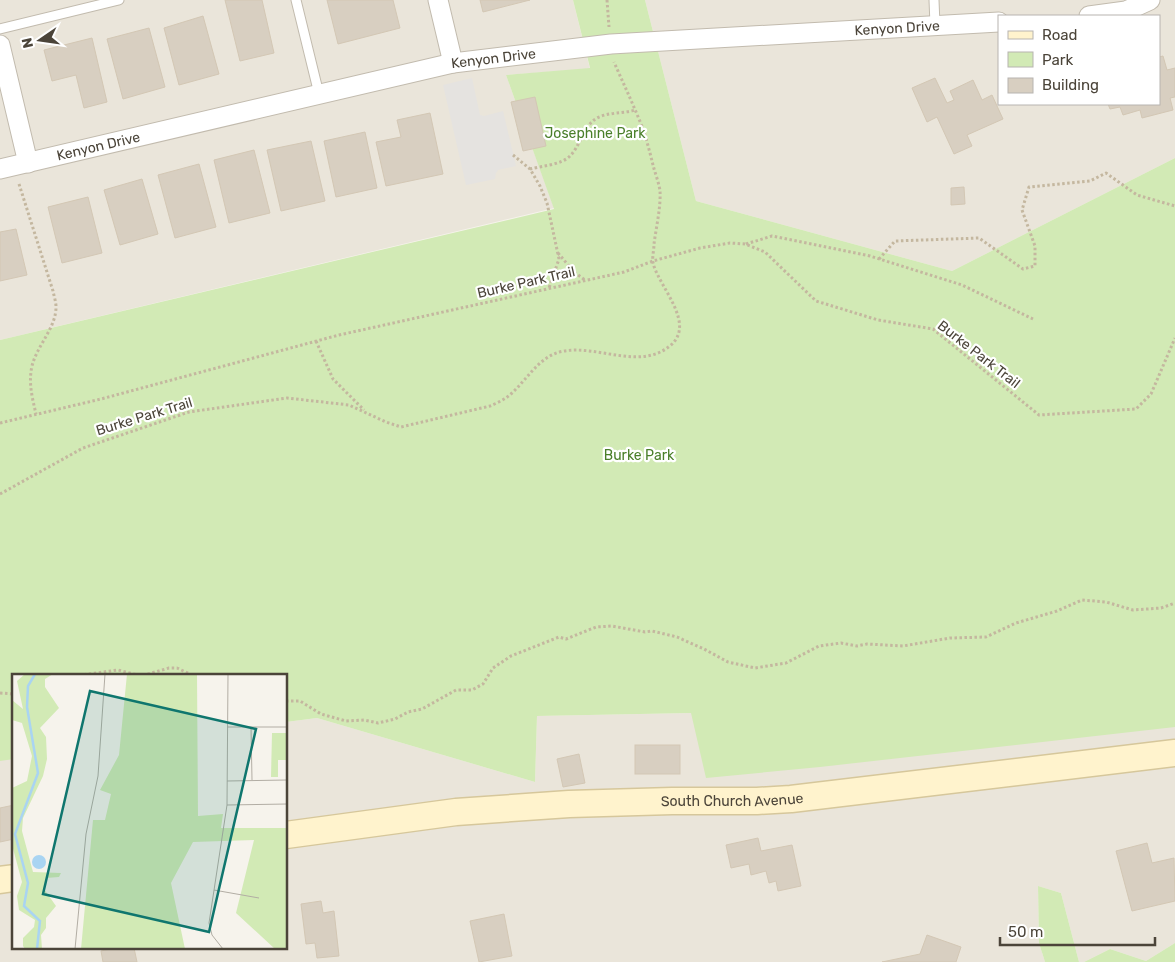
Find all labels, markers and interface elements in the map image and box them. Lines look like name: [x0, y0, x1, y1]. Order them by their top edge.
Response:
north arrow: [15, 15, 65, 65]
legend: [998, 15, 1160, 105]
street label: Kenyon Drive: [854, 17, 940, 39]
text: Road: [1042, 26, 1078, 44]
text: N: [18, 36, 37, 50]
street label: Kenyon Drive: [450, 45, 537, 72]
text: Park: [1042, 51, 1073, 69]
text: Building: [1042, 76, 1099, 94]
park label: Josephine Park: [544, 125, 646, 142]
street label: Kenyon Drive: [55, 128, 142, 164]
street label: Burke Park Trail: [475, 263, 577, 302]
street label: Burke Park Trail: [934, 317, 1023, 392]
street label: Burke Park Trail: [94, 394, 194, 439]
park label: Burke Park: [604, 447, 675, 464]
inset map: [12, 674, 288, 950]
street label: South Church Avenue: [661, 790, 804, 810]
scale bar: [1000, 914, 1155, 946]
text: 50 m: [1008, 923, 1043, 941]

